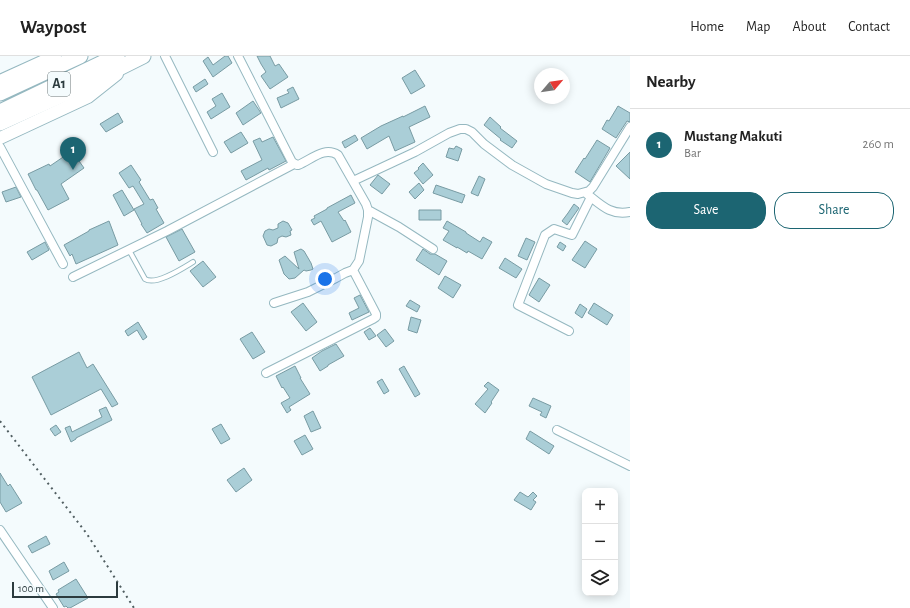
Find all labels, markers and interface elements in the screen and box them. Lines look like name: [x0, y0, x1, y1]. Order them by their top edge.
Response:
text: Waypost: [20, 18, 87, 37]
text: Home: [690, 20, 724, 34]
text: Map: [746, 20, 770, 34]
text: About: [792, 20, 826, 34]
text: Contact: [848, 20, 890, 34]
north arrow: [534, 68, 570, 104]
road number: A1: [48, 72, 70, 96]
text: Nearby: [646, 73, 696, 90]
text: Mustang Makuti: [684, 129, 782, 144]
pin: 1: [60, 137, 86, 170]
text: 1: [657, 138, 661, 151]
text: 260 m: [863, 138, 894, 151]
text: Bar: [684, 147, 701, 160]
button: Save: [646, 192, 766, 229]
button: Share: [774, 192, 894, 229]
your location: [315, 269, 335, 289]
map controls: [582, 488, 618, 596]
button: +: [582, 488, 618, 524]
button: −: [582, 524, 618, 560]
button: layers: [582, 560, 618, 596]
scale bar: [12, 580, 118, 599]
text: 100 m: [18, 583, 44, 594]

